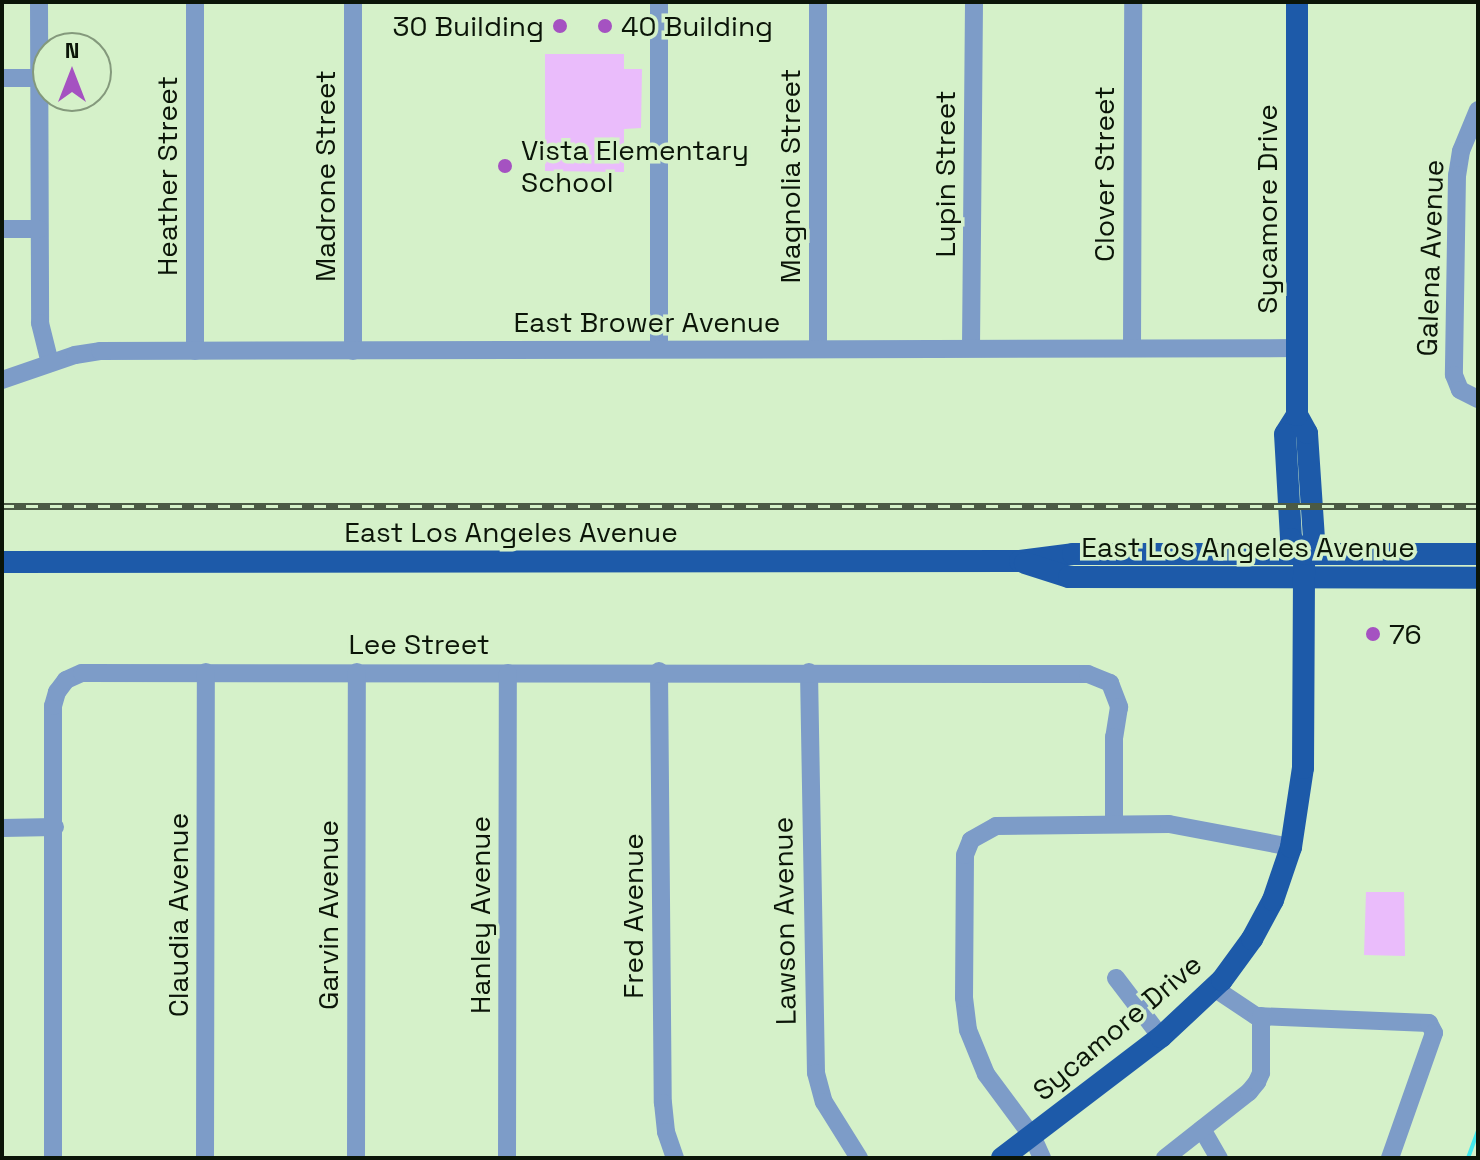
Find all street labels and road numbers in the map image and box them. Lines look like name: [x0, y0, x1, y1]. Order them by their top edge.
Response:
street label: Magnolia Street: [773, 69, 807, 283]
street label: Madrone Street: [308, 70, 342, 282]
street label: Heather Street: [150, 76, 184, 276]
street label: Clover Street: [1087, 86, 1121, 262]
street label: Lupin Street: [928, 90, 962, 258]
street label: Sycamore Drive: [1250, 104, 1284, 314]
street label: Galena Avenue: [1410, 159, 1450, 357]
street label: East Brower Avenue: [513, 305, 781, 339]
street label: East Los Angeles Avenue: [344, 515, 678, 549]
street label: East Los Angeles Avenue: [1081, 530, 1415, 564]
street label: Lee Street: [348, 627, 490, 661]
street label: Claudia Avenue: [161, 813, 195, 1017]
street label: Hanley Avenue: [463, 816, 497, 1014]
street label: Lawson Avenue: [765, 816, 803, 1026]
street label: Garvin Avenue: [311, 820, 345, 1010]
street label: Fred Avenue: [616, 833, 650, 999]
street label: Sycamore Drive: [1026, 947, 1208, 1107]

